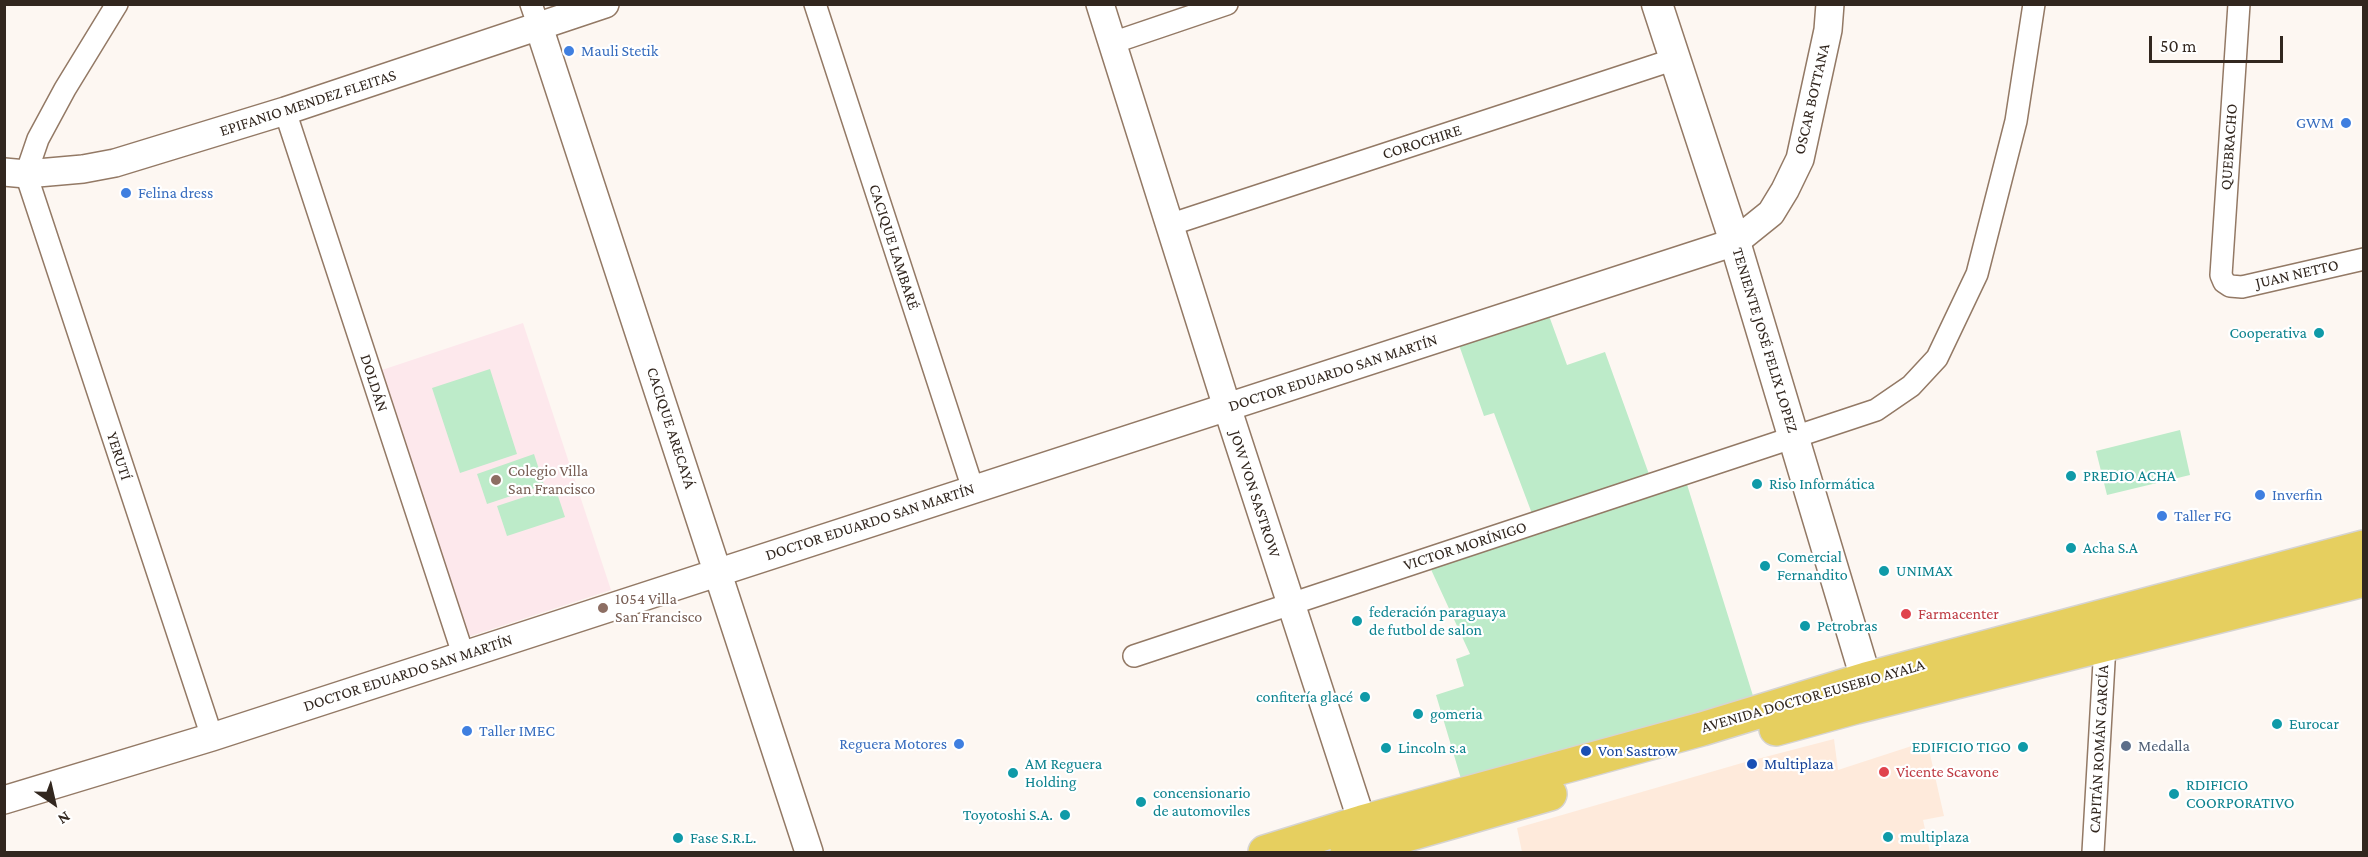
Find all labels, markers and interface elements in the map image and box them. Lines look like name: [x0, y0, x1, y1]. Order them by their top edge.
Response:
scale bar: [2152, 24, 2286, 62]
text: 50 m: [2160, 36, 2197, 56]
place label: Mauli Stetik: [581, 41, 658, 61]
street label: OSCAR BOTTANA: [1790, 42, 1834, 156]
marker: Mauli Stetik: [562, 44, 576, 58]
street label: EPIFANIO MENDEZ FLEITAS: [217, 65, 399, 141]
street label: QUEBRACHO: [2216, 103, 2242, 191]
place label: GWM: [2296, 113, 2334, 133]
marker: GWM: [2339, 116, 2353, 130]
street label: COROCHIRE: [1380, 120, 1464, 164]
street label: CACIQUE LAMBARÉ: [865, 182, 923, 312]
place label: Felina dress: [138, 183, 213, 203]
marker: Felina dress: [119, 186, 133, 200]
street label: TENIENTE JOSÉ FELIX LOPEZ: [1728, 245, 1802, 435]
street label: JUAN NETTO: [2254, 255, 2340, 293]
place label: Cooperativa: [2229, 323, 2307, 343]
marker: Cooperativa: [2312, 326, 2326, 340]
street label: DOCTOR EDUARDO SAN MARTÍN: [1226, 330, 1440, 416]
street label: DOLDÁN: [356, 352, 392, 414]
street label: CACIQUE ARECAYÁ: [642, 365, 700, 491]
street label: JOW VON SASTROW: [1225, 428, 1285, 560]
street label: YERUTÍ: [102, 429, 136, 483]
place label: Colegio Villa San Francisco: [508, 461, 595, 499]
place label: PREDIO ACHA: [2083, 466, 2176, 486]
marker: PREDIO ACHA: [2064, 469, 2078, 483]
marker: Colegio Villa San Francisco: [489, 473, 503, 487]
place label: Riso Informática: [1769, 474, 1875, 494]
marker: Riso Informática: [1750, 477, 1764, 491]
street label: DOCTOR EDUARDO SAN MARTÍN: [763, 479, 977, 565]
place label: Inverfin: [2272, 485, 2322, 505]
marker: Inverfin: [2253, 488, 2267, 502]
place label: Taller FG: [2174, 506, 2232, 526]
marker: Taller FG: [2155, 509, 2169, 523]
street label: VICTOR MORÍNIGO: [1401, 517, 1529, 575]
place label: Acha S.A: [2083, 538, 2138, 558]
marker: Acha S.A: [2064, 541, 2078, 555]
place label: Comercial Fernandito: [1777, 547, 1848, 585]
marker: Comercial Fernandito: [1758, 559, 1772, 573]
place label: UNIMAX: [1896, 561, 1953, 581]
marker: UNIMAX: [1877, 564, 1891, 578]
place label: 1054 Villa San Francisco: [615, 589, 702, 627]
marker: 1054 Villa San Francisco: [596, 601, 610, 615]
place label: federación paraguaya de futbol de salon: [1369, 602, 1506, 640]
place label: Farmacenter: [1918, 604, 1999, 624]
marker: Farmacenter: [1899, 607, 1913, 621]
marker: federación paraguaya de futbol de salon: [1350, 614, 1364, 628]
place label: Petrobras: [1817, 616, 1878, 636]
marker: Petrobras: [1798, 619, 1812, 633]
street label: DOCTOR EDUARDO SAN MARTÍN: [301, 630, 515, 716]
street label: AVENIDA DOCTOR EUSEBIO AYALA: [1699, 655, 1927, 737]
street label: CAPITÁN ROMÁN GARCÍA: [2085, 664, 2113, 834]
place label: confitería glacé: [1256, 687, 1353, 707]
marker: confitería glacé: [1358, 690, 1372, 704]
place label: gomeria: [1430, 704, 1483, 724]
marker: gomeria: [1411, 707, 1425, 721]
place label: Eurocar: [2289, 714, 2339, 734]
marker: Eurocar: [2270, 717, 2284, 731]
place label: Taller IMEC: [479, 721, 555, 741]
marker: Taller IMEC: [460, 724, 474, 738]
place label: Reguera Motores: [839, 734, 947, 754]
place label: Medalla: [2138, 736, 2190, 756]
marker: Reguera Motores: [952, 737, 966, 751]
place label: EDIFICIO TIGO: [1912, 737, 2011, 757]
place label: Lincoln s.a: [1398, 738, 1466, 758]
marker: Medalla: [2119, 739, 2133, 753]
marker: EDIFICIO TIGO: [2016, 740, 2030, 754]
marker: Lincoln s.a: [1379, 741, 1393, 755]
place label: Von Sastrow: [1598, 741, 1677, 761]
marker: Von Sastrow: [1579, 744, 1593, 758]
place label: AM Reguera Holding: [1025, 754, 1102, 792]
place label: Multiplaza: [1764, 754, 1834, 774]
marker: Multiplaza: [1745, 757, 1759, 771]
place label: Vicente Scavone: [1896, 762, 1999, 782]
marker: Vicente Scavone: [1877, 765, 1891, 779]
marker: AM Reguera Holding: [1006, 766, 1020, 780]
north arrow: [24, 773, 84, 833]
place label: RDIFICIO COORPORATIVO: [2186, 775, 2295, 813]
place label: concensionario de automoviles: [1153, 783, 1250, 821]
marker: RDIFICIO COORPORATIVO: [2167, 787, 2181, 801]
marker: concensionario de automoviles: [1134, 795, 1148, 809]
place label: Toyotoshi S.A.: [963, 805, 1053, 825]
text: N: [55, 808, 74, 828]
marker: Toyotoshi S.A.: [1058, 808, 1072, 822]
place label: multiplaza: [1900, 827, 1969, 847]
place label: Fase S.R.L.: [690, 828, 756, 848]
marker: multiplaza: [1881, 830, 1895, 844]
marker: Fase S.R.L.: [671, 831, 685, 845]

